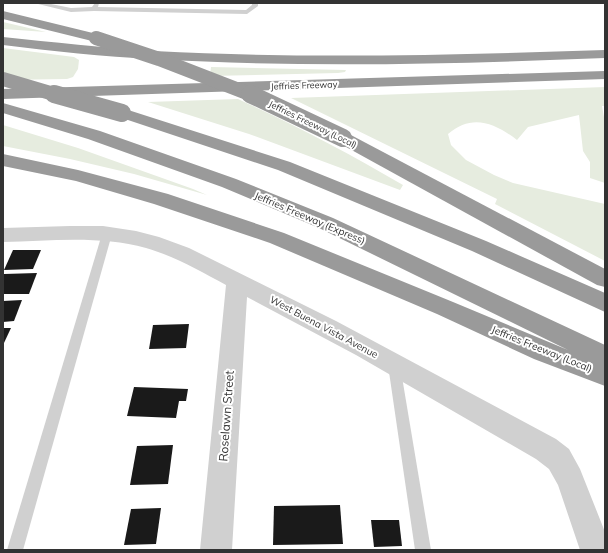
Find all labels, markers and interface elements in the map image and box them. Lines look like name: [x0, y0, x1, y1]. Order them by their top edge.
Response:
street label: Jeffries Freeway: [270, 78, 338, 93]
street label: Jeffries Freeway (Local): [267, 98, 359, 151]
street label: Jeffries Freeway (Express): [253, 189, 367, 247]
street label: West Buena Vista Avenue: [268, 293, 380, 361]
street label: Jeffries Freeway (Local): [490, 323, 594, 375]
street label: Roselawn Street: [215, 370, 237, 462]

